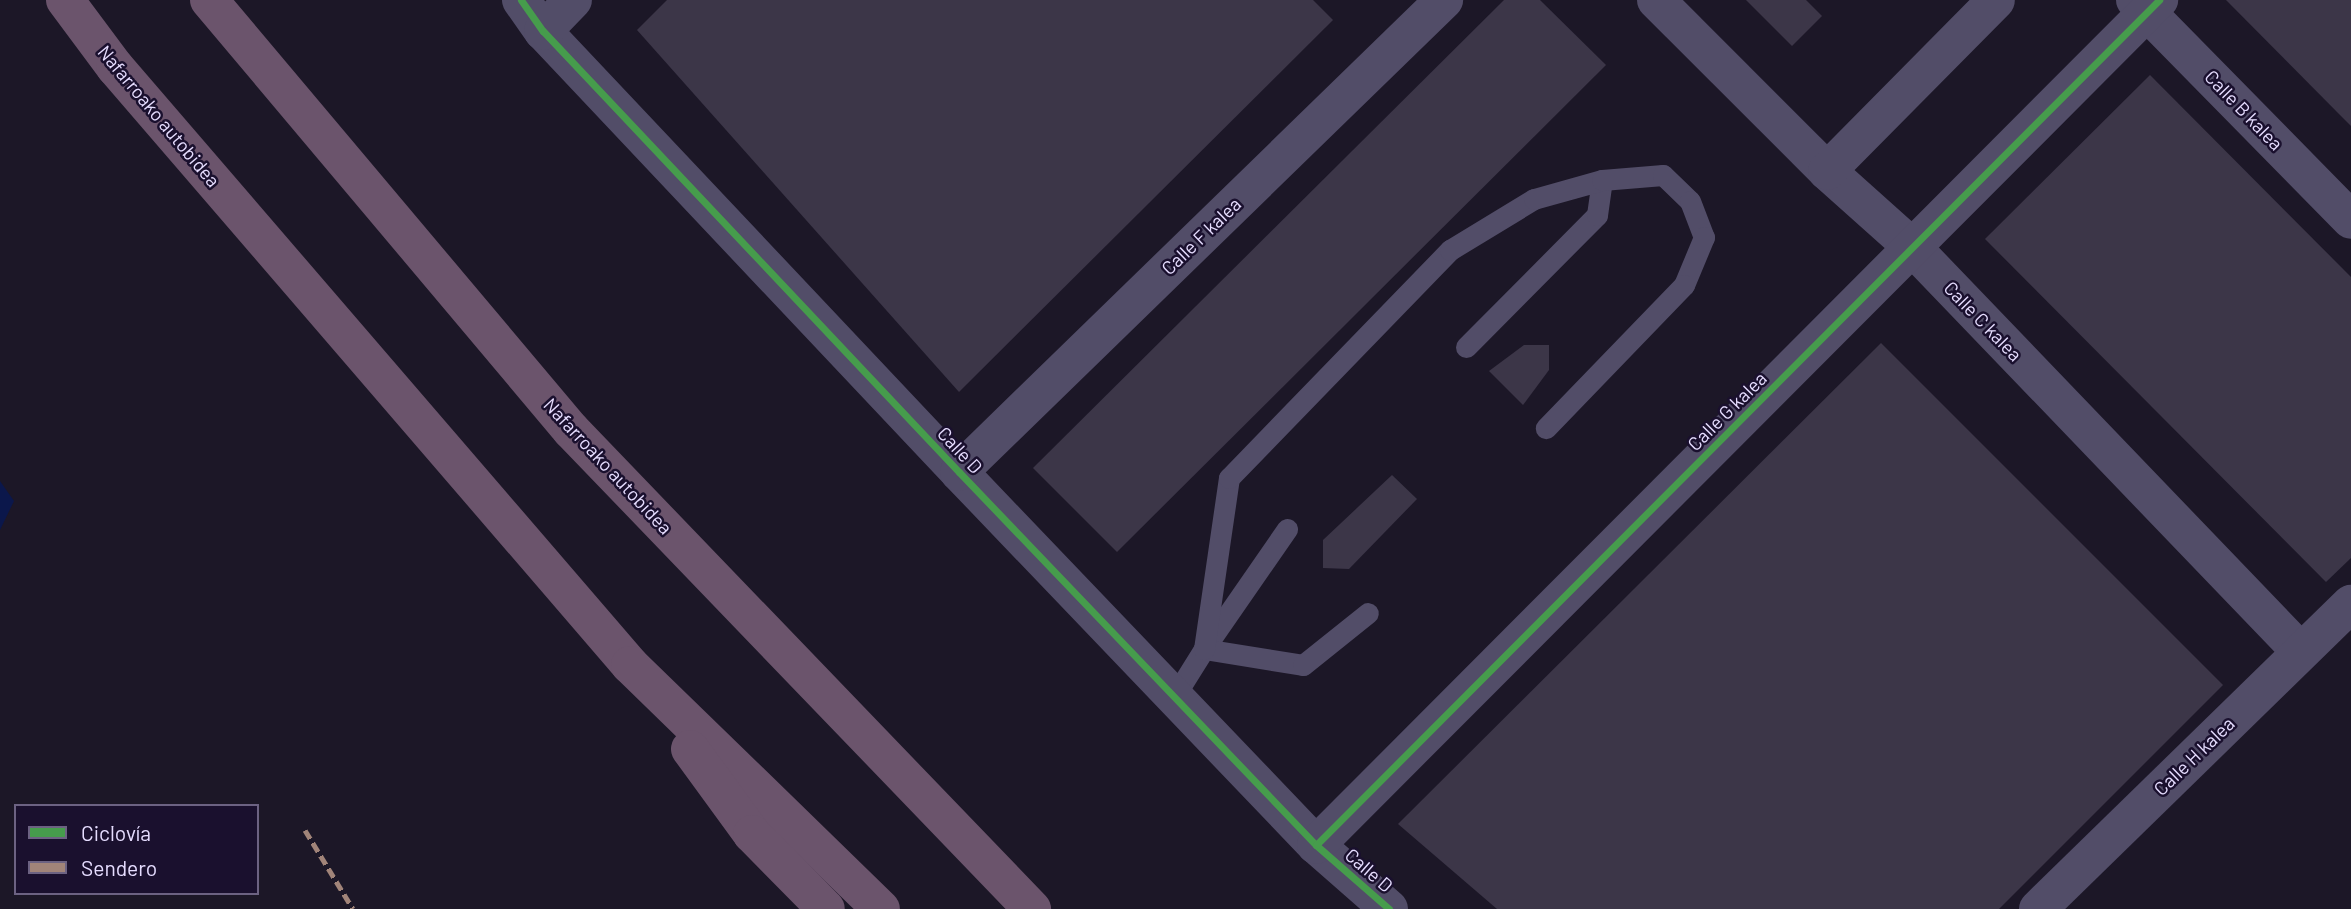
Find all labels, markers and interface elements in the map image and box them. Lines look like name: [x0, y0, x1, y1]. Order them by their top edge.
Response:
street label: Nafarroako autobidea: [93, 41, 225, 191]
street label: Calle B kalea: [2200, 65, 2288, 155]
street label: Calle F kalea: [1157, 193, 1245, 279]
street label: Calle C kalea: [1939, 276, 2027, 366]
street label: Calle G kalea: [1683, 367, 1771, 455]
street label: Nafarroako autobidea: [539, 393, 677, 539]
street label: Calle D: [933, 422, 987, 478]
street label: Calle H kalea: [2149, 712, 2239, 800]
legend: [14, 804, 259, 895]
text: Ciclovía: [81, 820, 151, 845]
street label: Calle D: [1341, 843, 1397, 897]
text: Sendero: [81, 855, 157, 880]

